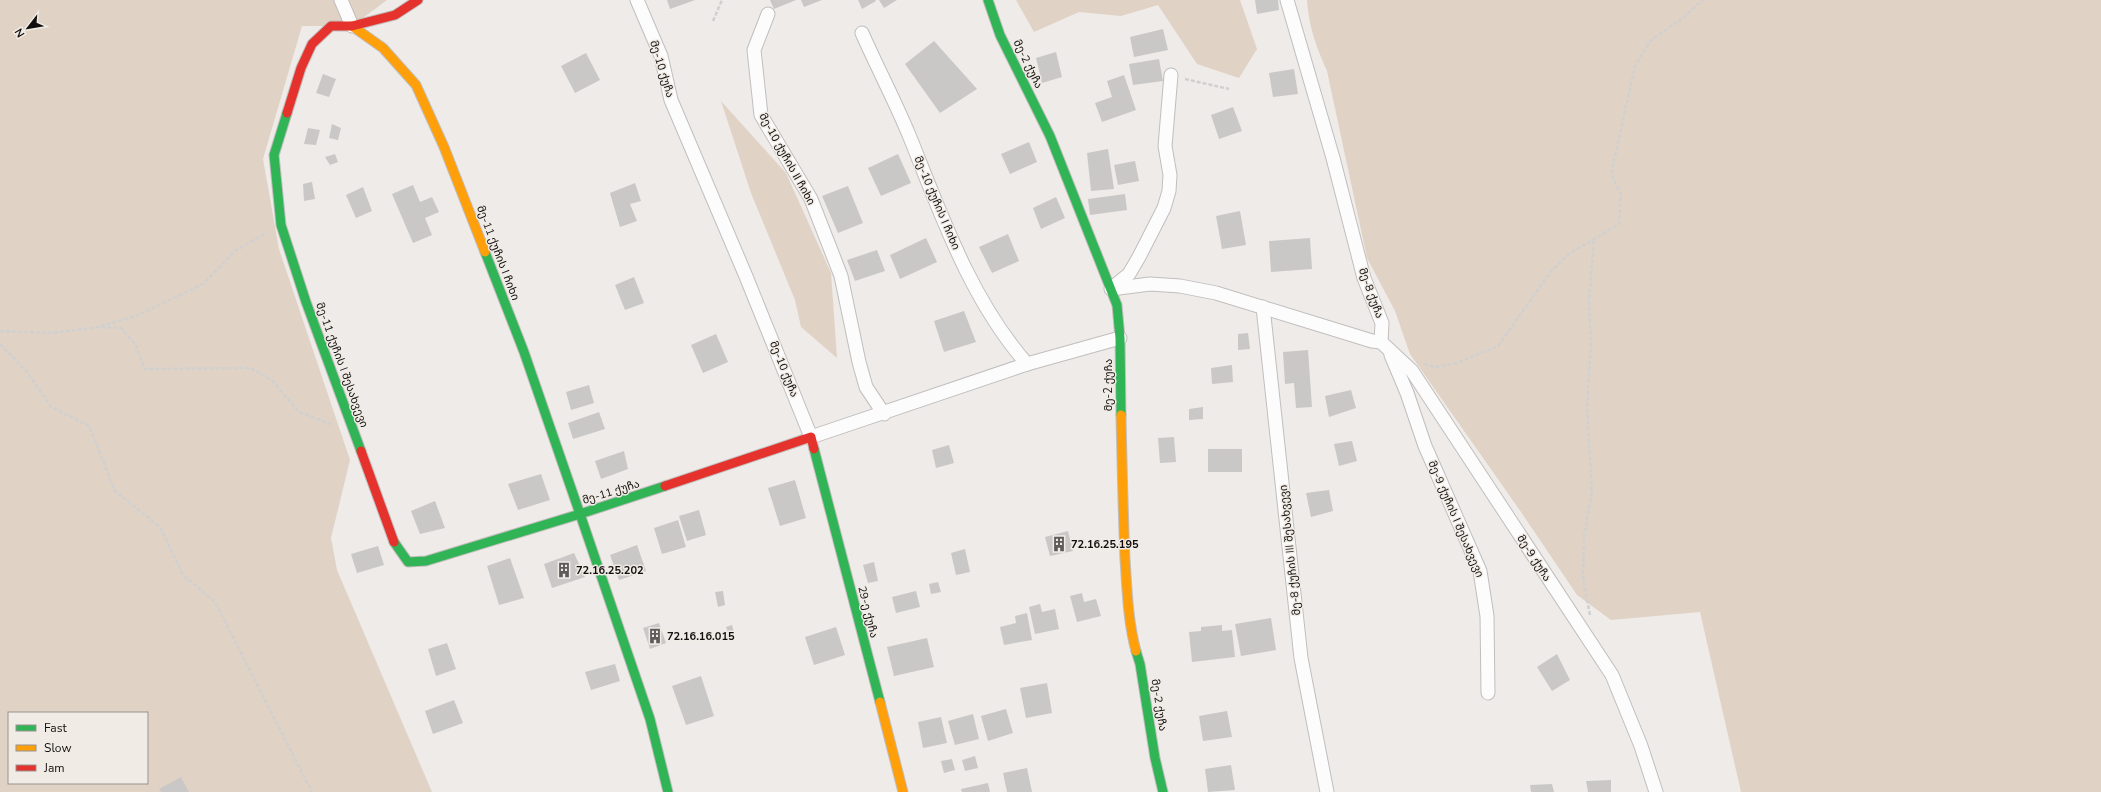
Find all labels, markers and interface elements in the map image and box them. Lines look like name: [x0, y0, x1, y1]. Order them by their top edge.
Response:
north arrow: [8, 8, 48, 48]
text: N: [11, 26, 28, 40]
street label: მე-2 ქუჩა: [1010, 37, 1046, 91]
street label: მე-10 ქუჩა: [646, 38, 678, 100]
street label: მე-10 ქუჩის II ჩიხი: [755, 110, 819, 208]
street label: მე-10 ქუჩის I ჩიხი: [910, 154, 964, 252]
street label: მე-11 ქუჩის I ჩიხი: [473, 203, 523, 303]
street label: მე-8 ქუჩა: [1355, 266, 1387, 320]
street label: მე-11 ქუჩის I შესახვევი: [312, 300, 372, 430]
street label: მე-10 ქუჩა: [766, 339, 802, 399]
street label: მე-2 ქუჩა: [1101, 359, 1116, 411]
street label: მე-9 ქუჩის I შესახვევი: [1425, 458, 1487, 580]
street label: მე-11 ქუჩა: [580, 476, 642, 508]
street label: მე-8 ქუჩის III შესახვევი: [1276, 484, 1304, 616]
street label: მე-9 ქუჩა: [1513, 532, 1555, 584]
building icon: 72.16.25.195: [1050, 535, 1068, 553]
place label: 72.16.25.195: [1071, 537, 1139, 552]
building icon: 72.16.25.202: [555, 561, 573, 579]
place label: 72.16.25.202: [576, 563, 644, 578]
street label: 29-ე ქუჩა: [854, 585, 882, 639]
building icon: 72.16.16.015: [646, 627, 664, 645]
place label: 72.16.16.015: [667, 629, 735, 644]
street label: მე-2 ქუჩა: [1147, 678, 1171, 732]
legend: [8, 712, 148, 784]
text: Fast: [44, 720, 67, 736]
text: Slow: [44, 740, 72, 756]
text: Jam: [43, 760, 65, 776]

